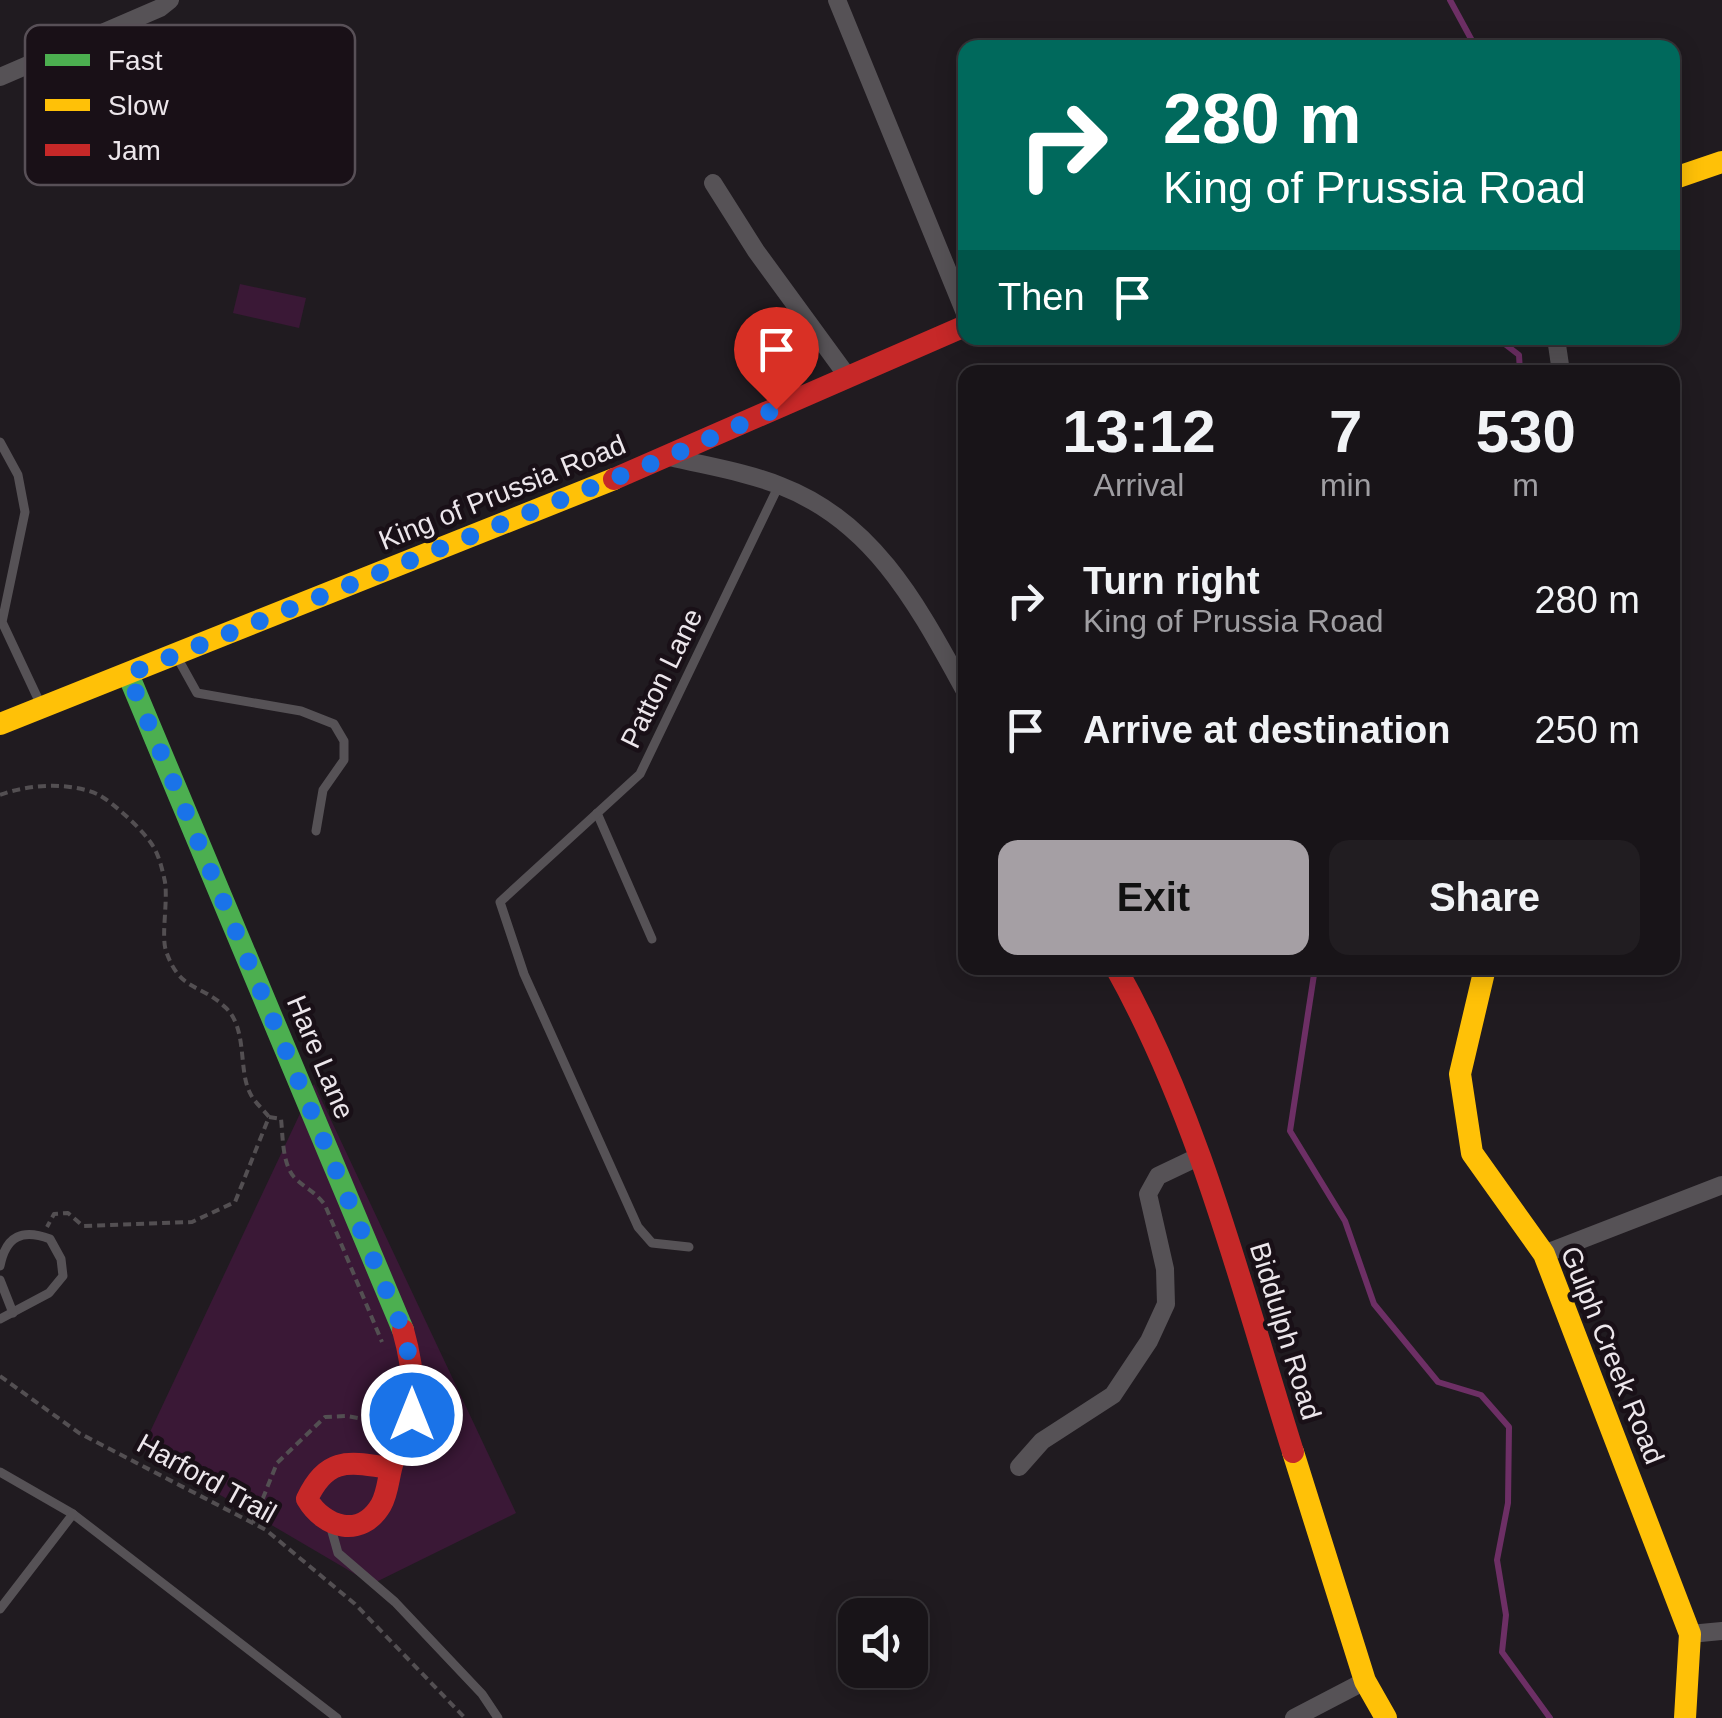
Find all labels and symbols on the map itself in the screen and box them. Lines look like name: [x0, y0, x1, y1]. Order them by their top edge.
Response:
legend: [25, 25, 355, 185]
text: Fast: [108, 45, 163, 76]
text: Slow: [108, 90, 169, 121]
text: Jam: [108, 135, 161, 166]
pin: [734, 307, 819, 410]
street label: King of Prussia Road: [374, 429, 630, 556]
street label: Patton Lane: [614, 604, 708, 753]
street label: Hare Lane: [281, 991, 360, 1123]
street label: Biddulph Road: [1244, 1239, 1327, 1424]
street label: Gulph Creek Road: [1555, 1242, 1670, 1469]
position arrow: [360, 1363, 464, 1467]
street label: Harford Trail: [132, 1428, 282, 1529]

